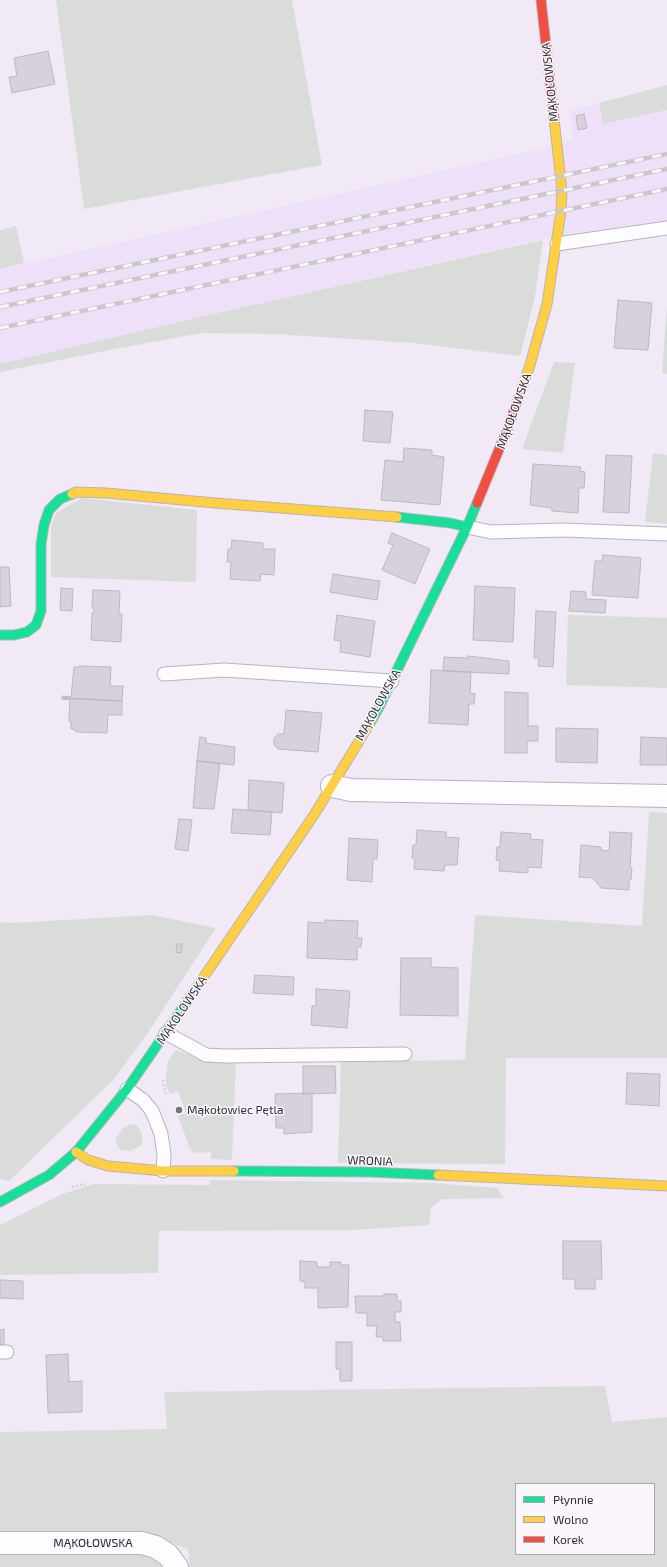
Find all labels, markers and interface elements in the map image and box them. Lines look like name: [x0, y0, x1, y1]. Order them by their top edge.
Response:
street label: MĄKOŁOWSKA: [539, 42, 561, 122]
street label: MĄKOŁOWSKA: [494, 371, 534, 451]
street label: MĄKOŁOWSKA: [352, 667, 404, 743]
street label: MĄKOŁOWSKA: [154, 973, 210, 1047]
place label: Mąkołowiec Pętla: [187, 1103, 284, 1117]
marker: Mąkołowiec Pętla: [174, 1105, 184, 1115]
street label: WRONIA: [347, 1153, 393, 1169]
legend: [515, 1483, 655, 1555]
text: Płynnie: [553, 1492, 593, 1506]
text: Wolno: [553, 1512, 588, 1526]
text: Korek: [553, 1532, 584, 1546]
street label: MĄKOŁOWSKA: [53, 1536, 133, 1550]

